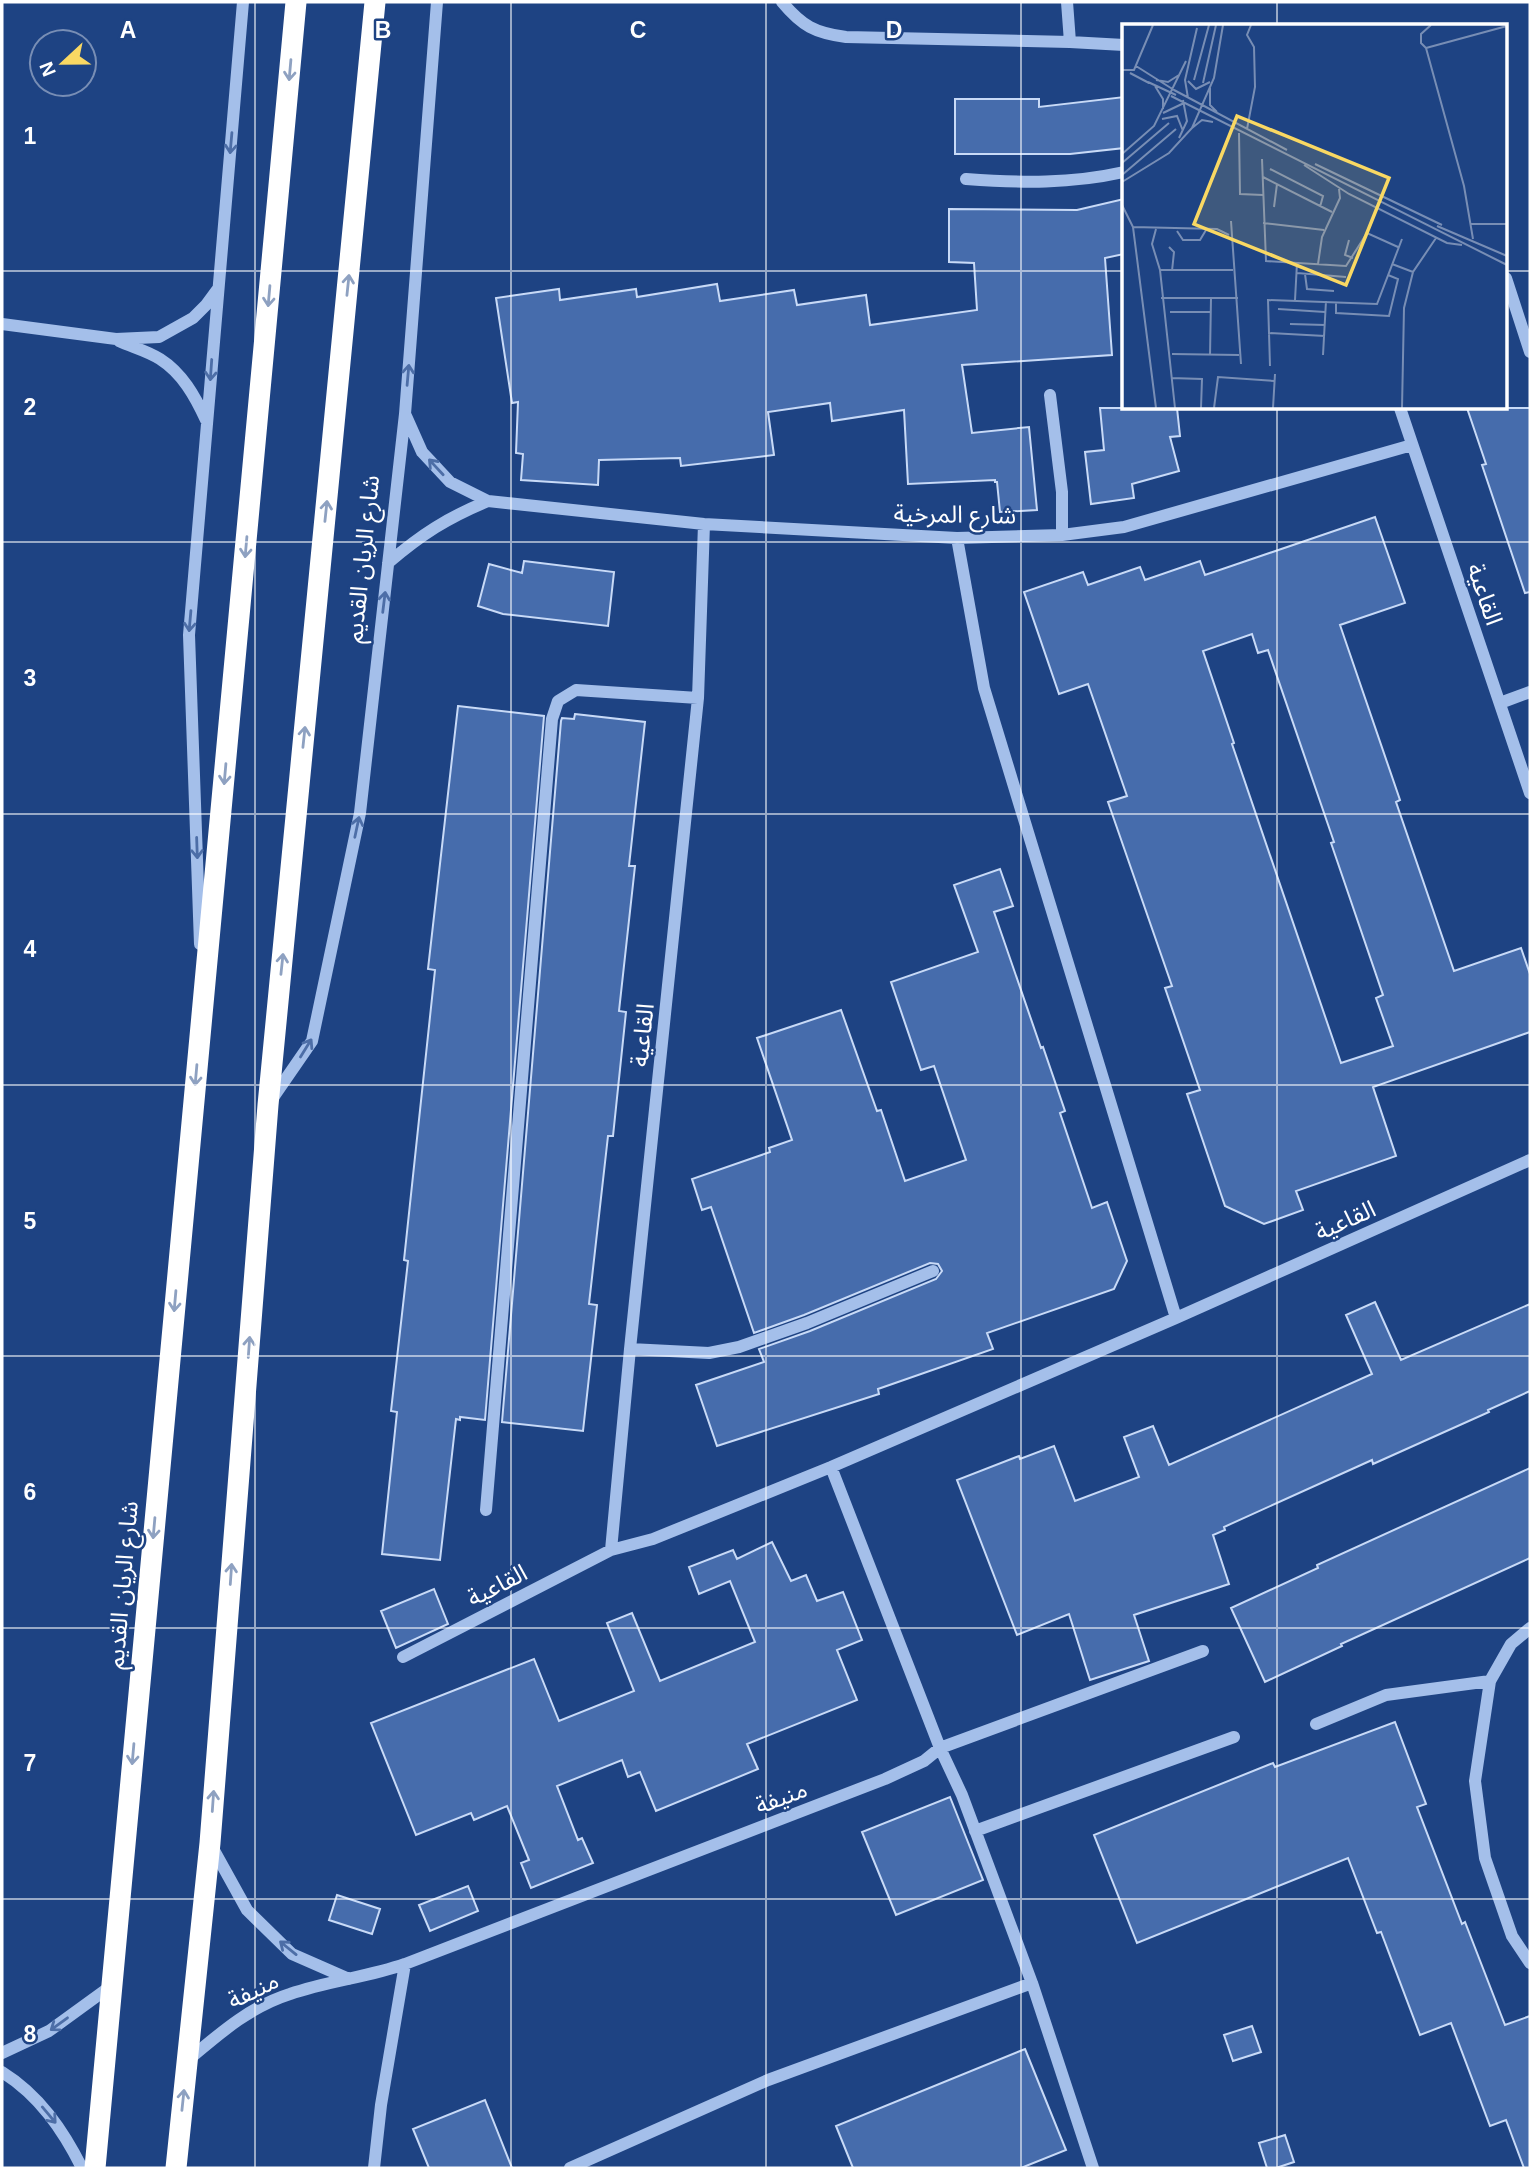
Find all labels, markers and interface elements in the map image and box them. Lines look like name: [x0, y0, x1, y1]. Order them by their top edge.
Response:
text: A: [120, 17, 136, 43]
text: B: [375, 17, 391, 43]
text: C: [630, 17, 646, 43]
text: D: [886, 17, 902, 43]
inset map: [1122, 24, 1508, 410]
north arrow: [28, 28, 98, 98]
one-way arrow: [283, 58, 296, 81]
text: N: [35, 59, 60, 79]
text: 1: [24, 123, 37, 149]
one-way arrow: [224, 131, 237, 154]
one-way arrow: [342, 274, 355, 296]
one-way arrow: [263, 284, 276, 307]
one-way arrow: [204, 358, 217, 380]
one-way arrow: [401, 364, 414, 387]
text: 2: [24, 394, 36, 420]
one-way arrow: [428, 458, 444, 476]
street label: شارع الريان القديم: [340, 474, 388, 645]
street label: شارع المرخية: [893, 499, 1017, 533]
one-way arrow: [320, 500, 333, 523]
one-way arrow: [239, 535, 252, 558]
street label: القاعية: [1462, 560, 1508, 628]
one-way arrow: [378, 591, 391, 613]
one-way arrow: [183, 609, 196, 631]
text: 3: [24, 665, 36, 691]
one-way arrow: [298, 727, 311, 749]
one-way arrow: [218, 762, 231, 784]
one-way arrow: [350, 816, 364, 839]
one-way arrow: [190, 836, 203, 859]
text: 4: [24, 936, 37, 962]
one-way arrow: [276, 953, 289, 976]
street label: القاعية: [625, 1002, 659, 1068]
one-way arrow: [299, 1039, 313, 1059]
one-way arrow: [189, 1063, 202, 1085]
street label: القاعية: [1310, 1195, 1380, 1245]
text: 5: [24, 1208, 37, 1234]
one-way arrow: [168, 1289, 181, 1312]
one-way arrow: [243, 1337, 256, 1359]
text: 6: [24, 1479, 36, 1505]
street label: شارع الريان القديم: [101, 1500, 147, 1671]
one-way arrow: [147, 1516, 160, 1538]
street label: القاعية: [463, 1559, 531, 1612]
one-way arrow: [225, 1563, 238, 1586]
one-way arrow: [126, 1742, 139, 1765]
text: 7: [24, 1750, 36, 1776]
street label: منيفة: [751, 1775, 811, 1819]
one-way arrow: [207, 1790, 220, 1813]
one-way arrow: [280, 1941, 298, 1956]
street label: منيفة: [223, 1966, 283, 2014]
one-way arrow: [50, 2016, 68, 2031]
text: 8: [24, 2021, 37, 2047]
one-way arrow: [177, 2090, 190, 2112]
one-way arrow: [41, 2105, 57, 2123]

